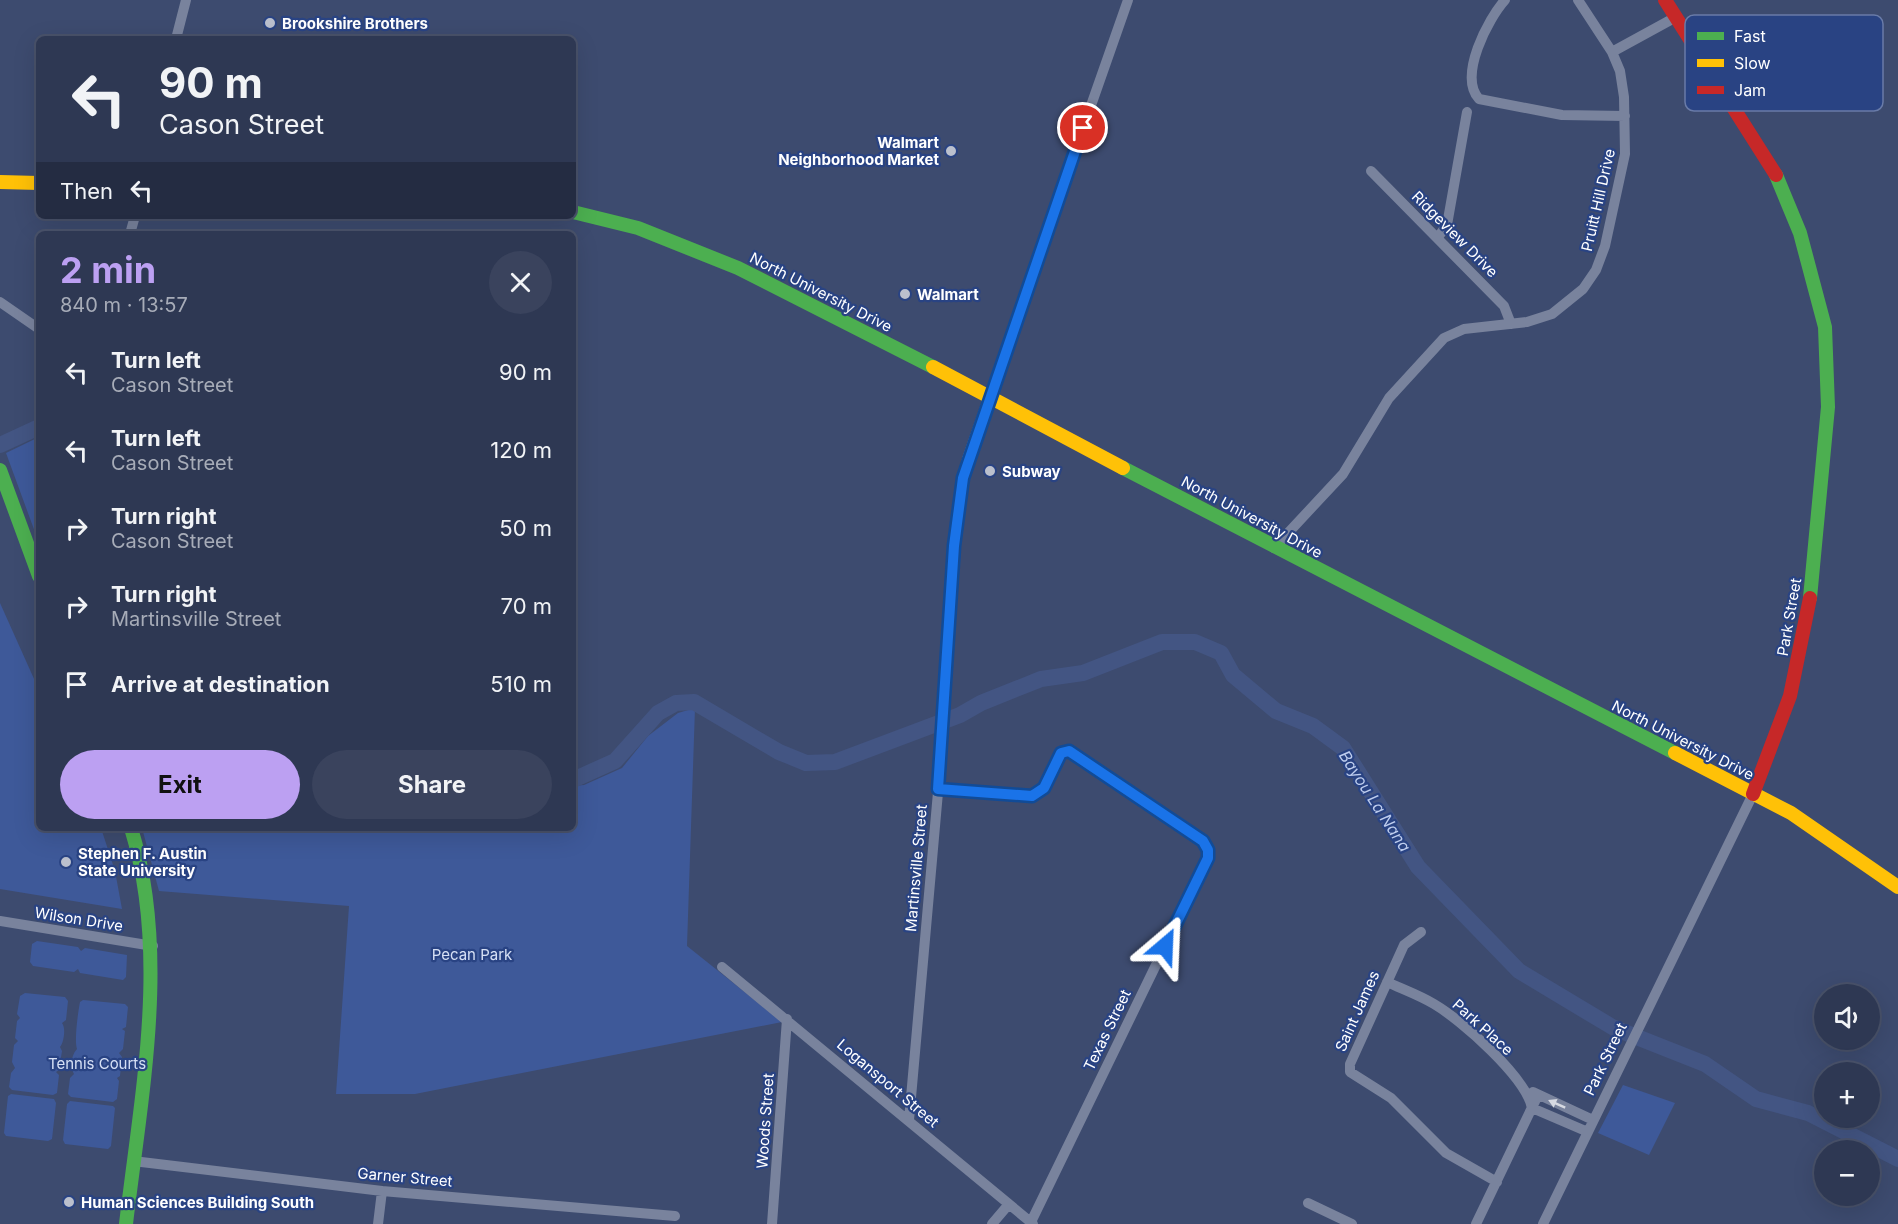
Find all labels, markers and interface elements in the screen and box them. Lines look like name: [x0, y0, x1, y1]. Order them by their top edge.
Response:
place label: Brookshire Brothers: [282, 14, 428, 33]
legend: [1685, 15, 1883, 111]
marker: Brookshire Brothers: [263, 16, 277, 30]
text: Fast: [1734, 26, 1766, 46]
text: Slow: [1734, 53, 1771, 73]
text: 90 m: [159, 57, 263, 108]
icon: left: [60, 60, 138, 138]
text: Jam: [1734, 80, 1766, 100]
pin: [1057, 102, 1108, 153]
text: Cason Street: [159, 108, 324, 141]
icon: arrive: [1066, 111, 1099, 144]
place label: Walmart Neighborhood Market: [778, 133, 940, 169]
marker: Walmart Neighborhood Market: [944, 144, 958, 158]
street label: Pruitt Hill Drive: [1577, 147, 1619, 253]
icon: left: [125, 174, 158, 207]
text: Then: [60, 178, 113, 204]
street label: Ridgeview Drive: [1408, 187, 1502, 281]
text: 2 min: [60, 248, 156, 292]
street label: North University Drive: [747, 248, 895, 336]
button: close: [489, 251, 552, 314]
place label: Walmart: [917, 285, 979, 304]
marker: Walmart: [898, 287, 912, 301]
text: 840 m · 13:57: [60, 293, 188, 317]
text: Turn left: [111, 347, 201, 373]
icon: left: [60, 356, 93, 389]
text: 90 m: [499, 359, 552, 385]
text: Cason Street: [111, 373, 233, 397]
text: Turn left: [111, 425, 201, 451]
icon: left: [60, 434, 93, 467]
text: 120 m: [490, 437, 552, 463]
text: Cason Street: [111, 451, 233, 475]
place label: Subway: [1002, 462, 1061, 481]
marker: Subway: [983, 464, 997, 478]
street label: North University Drive: [1178, 472, 1326, 562]
text: Turn right: [111, 503, 217, 529]
icon: right: [60, 512, 93, 545]
text: 50 m: [499, 515, 552, 541]
text: Cason Street: [111, 529, 233, 553]
street label: Park Street: [1773, 577, 1805, 657]
text: Turn right: [111, 581, 217, 607]
icon: right: [60, 590, 93, 623]
text: 70 m: [501, 593, 552, 619]
text: Martinsville Street: [111, 607, 281, 631]
icon: arrive: [60, 668, 93, 701]
text: Arrive at destination: [111, 671, 330, 697]
text: 510 m: [490, 671, 552, 697]
street label: North University Drive: [1609, 696, 1757, 784]
water label: Bayou La Nana: [1335, 747, 1415, 856]
button: Exit: [60, 750, 300, 819]
button: Share: [312, 750, 552, 819]
street label: Martinsville Street: [901, 803, 931, 932]
place label: Stephen F. Austin State University: [78, 844, 207, 880]
marker: Stephen F. Austin State University: [59, 855, 73, 869]
street label: Wilson Drive: [33, 903, 125, 935]
position arrow: [1133, 914, 1197, 978]
park label: Pecan Park: [432, 945, 513, 964]
street label: Saint James: [1331, 968, 1383, 1054]
map controls: [1814, 984, 1880, 1206]
button: sound: [1814, 984, 1880, 1050]
street label: Texas Street: [1079, 986, 1135, 1074]
street label: Park Place: [1449, 995, 1517, 1059]
street label: Park Street: [1579, 1019, 1631, 1099]
street label: Logansport Street: [833, 1035, 943, 1131]
park label: Tennis Courts: [48, 1054, 146, 1073]
button: +: [1814, 1062, 1880, 1128]
street label: Woods Street: [752, 1073, 778, 1169]
one-way arrow: [1548, 1099, 1566, 1109]
button: −: [1814, 1140, 1880, 1206]
street label: Garner Street: [357, 1163, 453, 1191]
place label: Human Sciences Building South: [81, 1193, 314, 1212]
marker: Human Sciences Building South: [62, 1195, 76, 1209]

